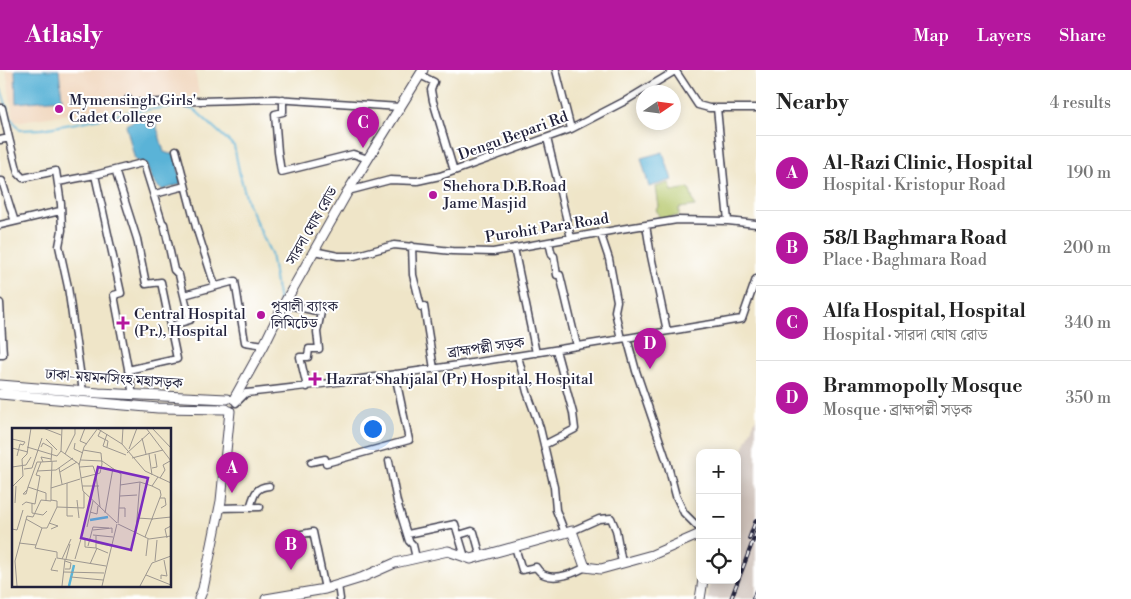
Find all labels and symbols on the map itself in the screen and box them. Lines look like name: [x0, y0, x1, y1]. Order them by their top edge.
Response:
north arrow: [636, 85, 681, 130]
place label: Mymensingh Girls' Cadet College: [69, 91, 196, 127]
marker: Mymensingh Girls' Cadet College: [53, 103, 65, 115]
pin: C: [347, 107, 379, 148]
street label: Dengu Bepari Rd: [455, 107, 571, 165]
place label: Shehora D.B.Road Jame Masjid: [442, 177, 567, 213]
street label: সারদা ঘোষ রোড: [281, 183, 342, 269]
marker: Shehora D.B.Road Jame Masjid: [427, 189, 439, 201]
street label: Purohit Para Road: [484, 209, 611, 247]
place label: পূবালী ব্যাংক লিমিটেড: [270, 297, 339, 333]
place label: Central Hospital (Pr.), Hospital: [134, 305, 246, 341]
marker: পূবালী ব্যাংক লিমিটেড: [255, 309, 267, 321]
marker: Central Hospital (Pr.), Hospital: [116, 316, 130, 330]
pin: D: [634, 328, 666, 369]
street label: ব্রাহ্মপল্লী সড়ক: [445, 333, 526, 363]
street label: ঢাকা-ময়মনসিংহ মহাসড়ক: [44, 365, 184, 393]
place label: Hazrat Shahjalal (Pr) Hospital, Hospital: [326, 370, 594, 389]
marker: Hazrat Shahjalal (Pr) Hospital, Hospital: [308, 372, 322, 386]
your location: [360, 416, 386, 442]
inset map: [12, 428, 171, 586]
pin: A: [216, 452, 248, 493]
pin: B: [275, 529, 307, 570]

